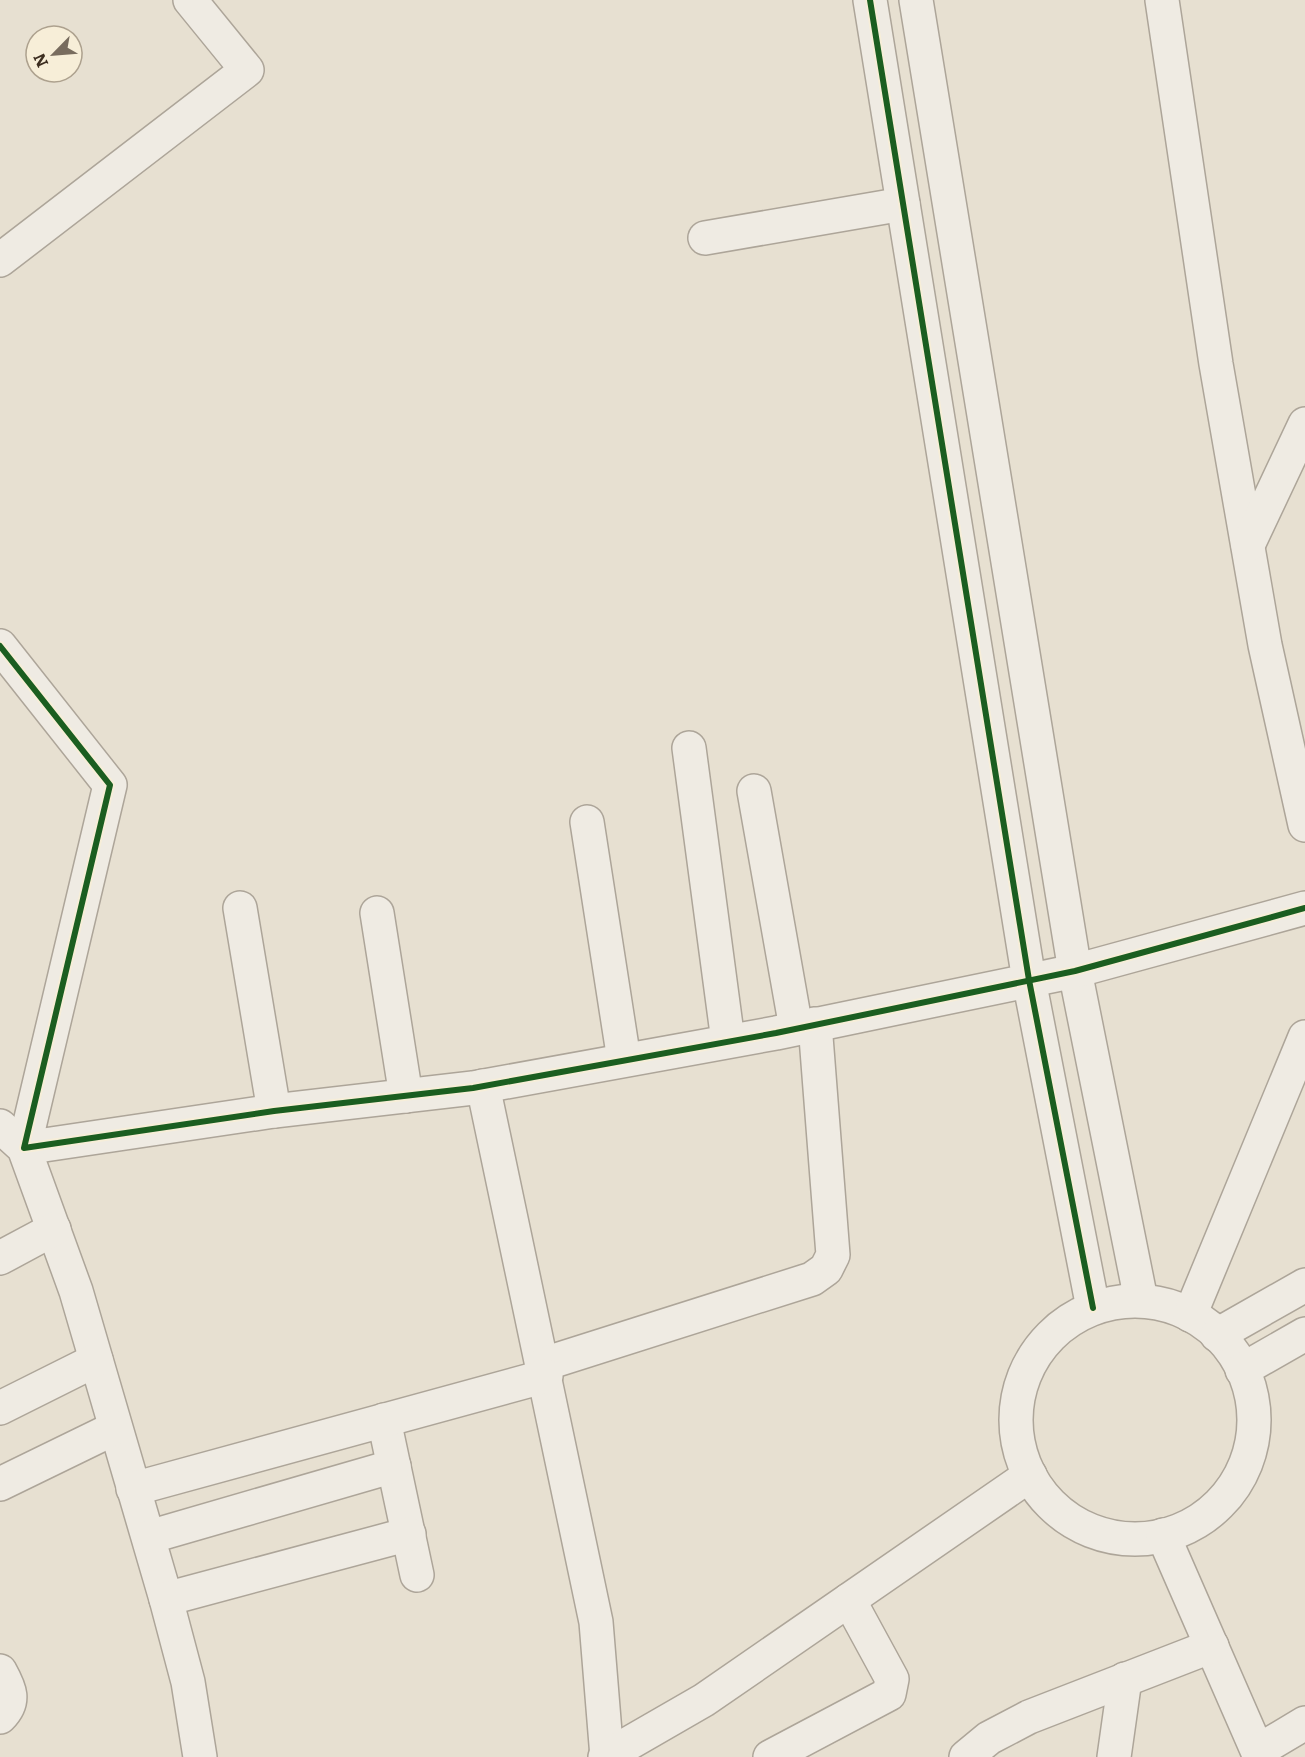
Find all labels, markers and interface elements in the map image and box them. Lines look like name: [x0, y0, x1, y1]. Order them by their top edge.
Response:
north arrow: [24, 24, 84, 84]
text: N: [26, 50, 53, 72]

